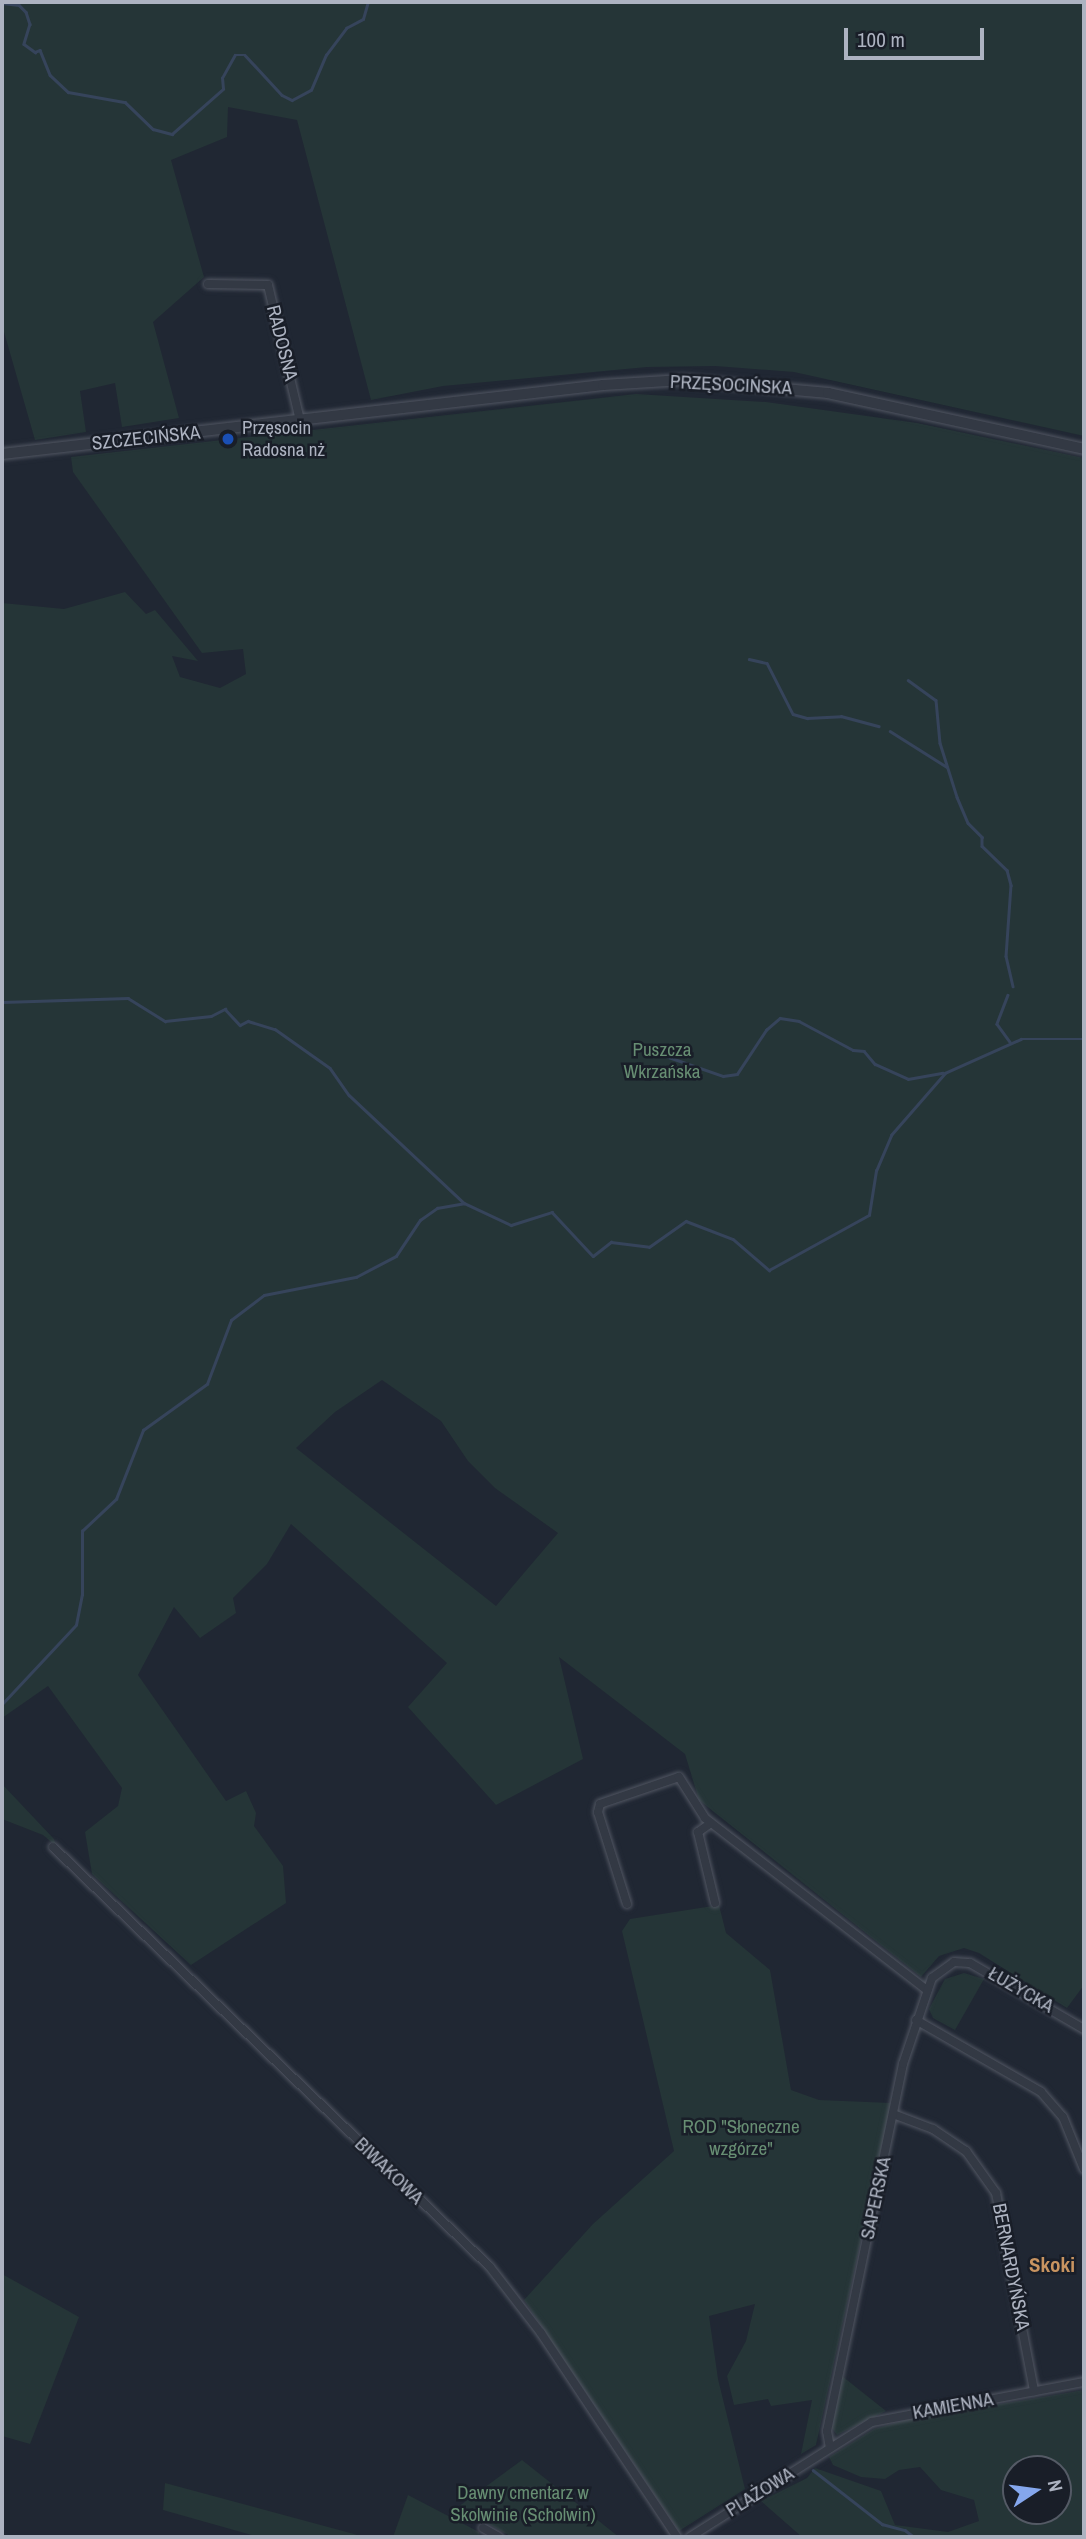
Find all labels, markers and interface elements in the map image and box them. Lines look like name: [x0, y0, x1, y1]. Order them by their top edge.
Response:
scale bar: [848, 14, 988, 58]
text: 100 m: [857, 25, 905, 54]
street label: RADOSNA: [262, 303, 302, 383]
street label: PRZĘSOCIŃSKA: [669, 370, 793, 400]
place label: Przęsocin Radosna nż: [242, 417, 325, 461]
street label: SZCZECIŃSKA: [91, 421, 201, 455]
marker: Przęsocin Radosna nż: [220, 431, 236, 447]
park label: Puszcza Wkrzańska: [623, 1039, 701, 1083]
street label: ŁUŻYCKA: [984, 1962, 1058, 2018]
park label: ROD "Słoneczne wzgórze": [682, 2116, 800, 2160]
street label: BIWAKOWA: [350, 2133, 428, 2209]
street label: SAPERSKA: [856, 2155, 896, 2241]
street label: BERNARDYŃSKA: [988, 2202, 1034, 2332]
district label: Skoki: [1029, 2252, 1075, 2278]
street label: KAMIENNA: [911, 2388, 995, 2424]
north arrow: [1002, 2455, 1072, 2525]
street label: PLAŻOWA: [722, 2462, 798, 2522]
text: N: [1042, 2477, 1069, 2494]
park label: Dawny cmentarz w Skolwinie (Scholwin): [450, 2482, 596, 2526]

